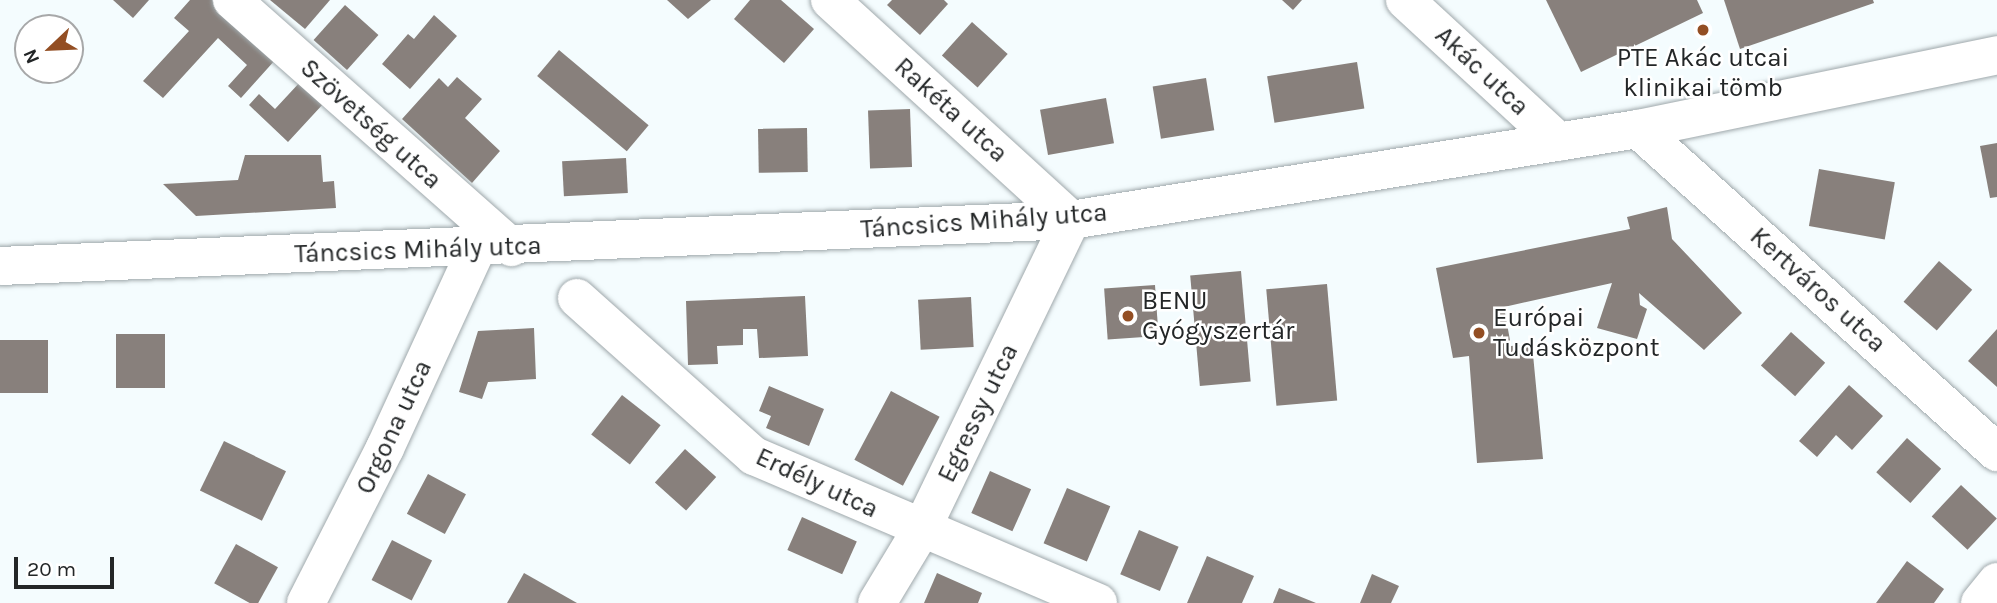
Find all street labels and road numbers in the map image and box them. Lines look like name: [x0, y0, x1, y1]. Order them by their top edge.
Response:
street label: Akác utca: [1429, 20, 1535, 122]
street label: Rakéta utca: [888, 51, 1014, 169]
street label: Szövetség utca: [294, 52, 448, 196]
street label: Táncsics Mihály utca: [860, 197, 1108, 245]
street label: Kertváros utca: [1744, 221, 1892, 359]
street label: Táncsics Mihály utca: [294, 230, 542, 270]
street label: Egressy utca: [931, 339, 1025, 487]
street label: Orgona utca: [349, 355, 439, 499]
street label: Erdély utca: [751, 441, 883, 525]

